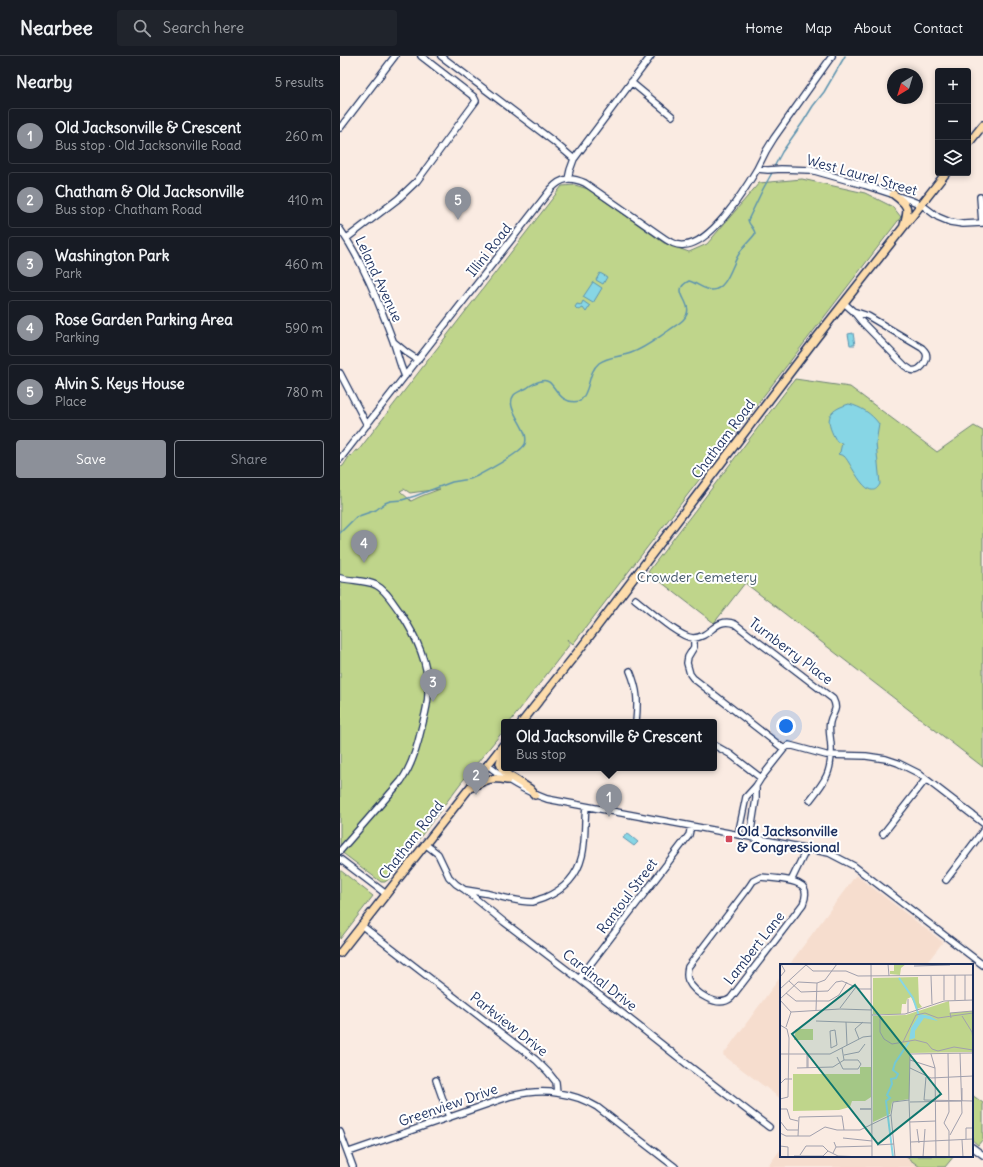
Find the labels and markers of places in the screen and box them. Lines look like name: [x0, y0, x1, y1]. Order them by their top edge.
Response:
pin: 5: [445, 187, 471, 220]
pin: 4: [351, 530, 377, 563]
pin: 3: [420, 669, 446, 702]
pin: 2: [463, 762, 489, 795]
pin: 1: [596, 784, 622, 817]
place label: Old Jacksonville & Congressional: [737, 822, 840, 856]
marker: Old Jacksonville & Congressional: [724, 834, 734, 844]

